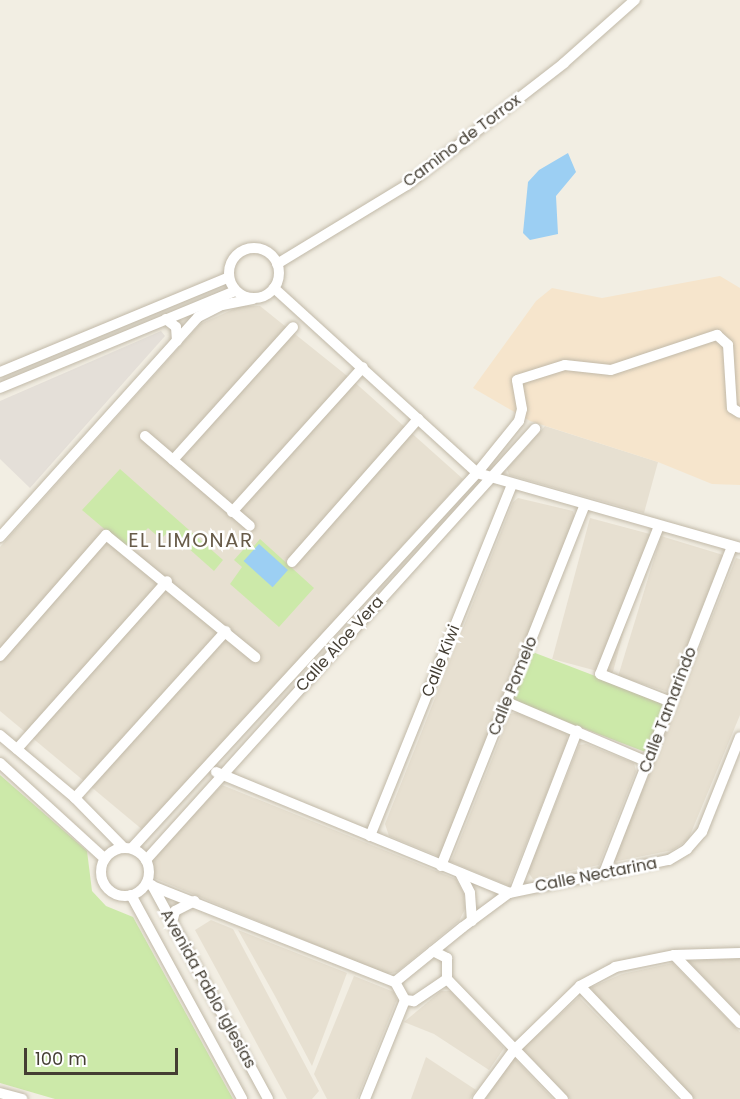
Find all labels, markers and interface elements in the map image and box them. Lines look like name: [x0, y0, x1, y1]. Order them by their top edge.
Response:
street label: Camino de Torrox: [399, 91, 525, 191]
district label: EL LIMONAR: [128, 528, 254, 552]
street label: Calle Aloe Vera: [292, 592, 388, 696]
street label: Calle Kiwi: [418, 622, 464, 700]
street label: Calle Pomelo: [484, 634, 542, 738]
street label: Calle Tamarindo: [635, 644, 701, 776]
street label: Calle Nectarina: [533, 854, 659, 896]
street label: Avenida Pablo Iglesias: [156, 906, 260, 1072]
scale bar: [27, 1036, 182, 1074]
text: 100 m: [35, 1046, 87, 1071]

